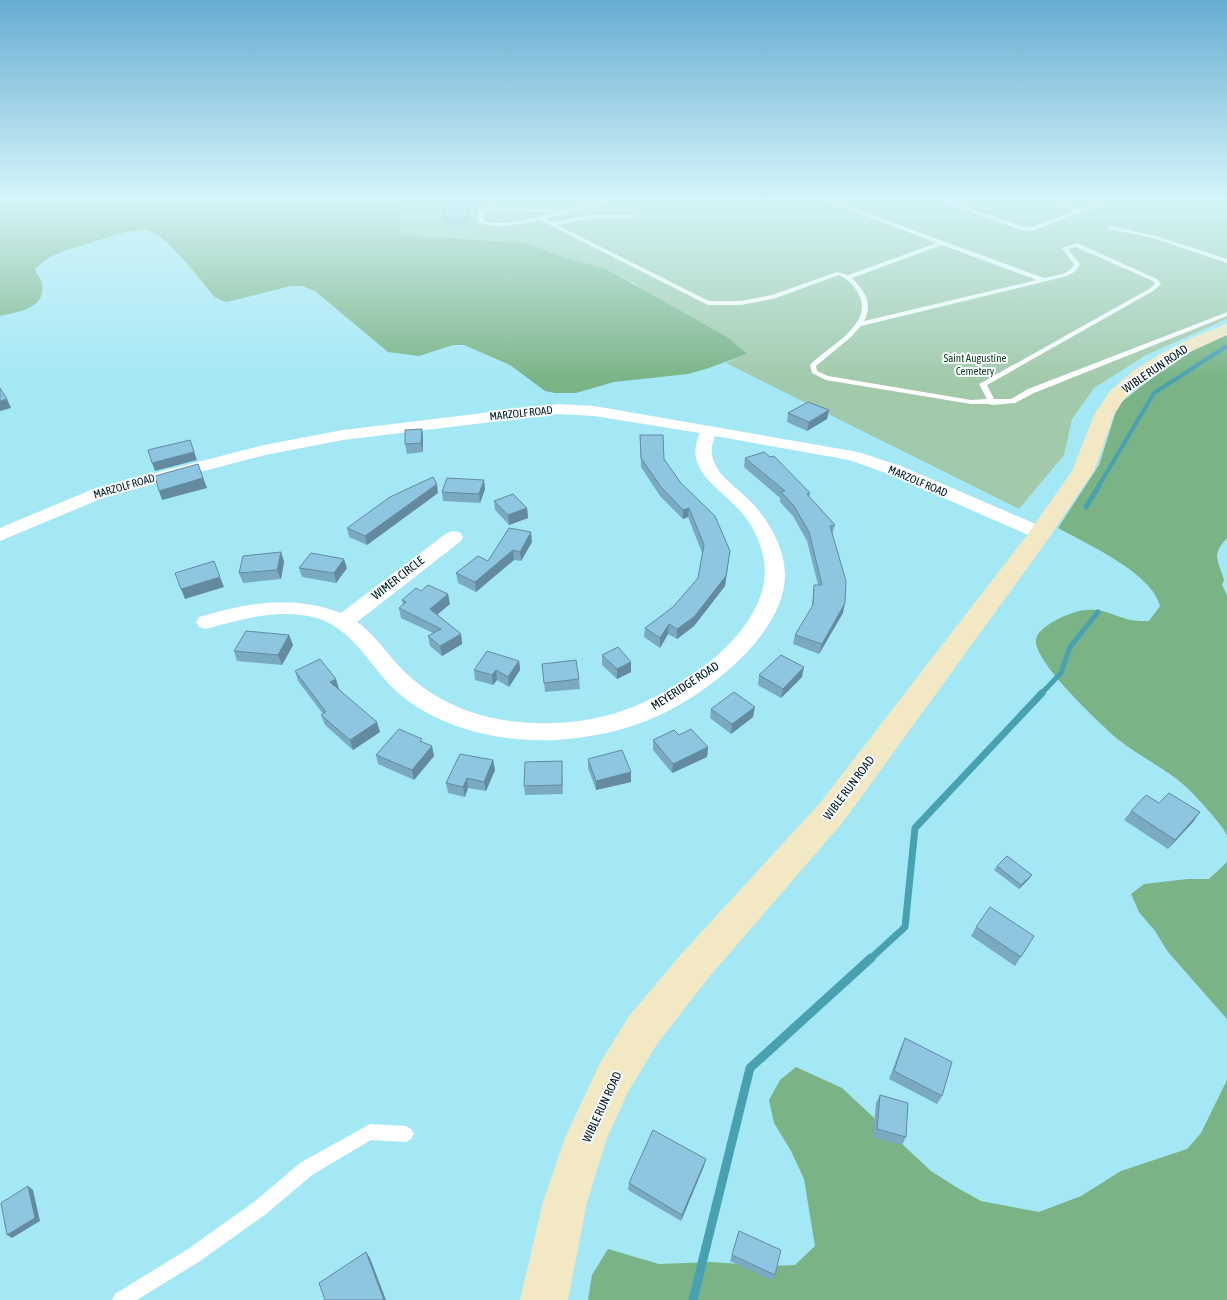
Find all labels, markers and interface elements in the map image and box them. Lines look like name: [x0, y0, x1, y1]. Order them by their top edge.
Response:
street label: WIBLE RUN ROAD: [1120, 342, 1191, 396]
park label: Saint Augustine Cemetery: [944, 352, 1006, 377]
street label: MARZOLF ROAD: [489, 404, 553, 422]
street label: MARZOLF ROAD: [887, 463, 949, 499]
street label: MARZOLF ROAD: [92, 472, 156, 500]
street label: WIMER CIRCLE: [369, 553, 427, 603]
street label: MEYERIDGE ROAD: [648, 659, 722, 713]
street label: WIBLE RUN ROAD: [820, 753, 878, 823]
street label: WIBLE RUN ROAD: [580, 1069, 625, 1144]

